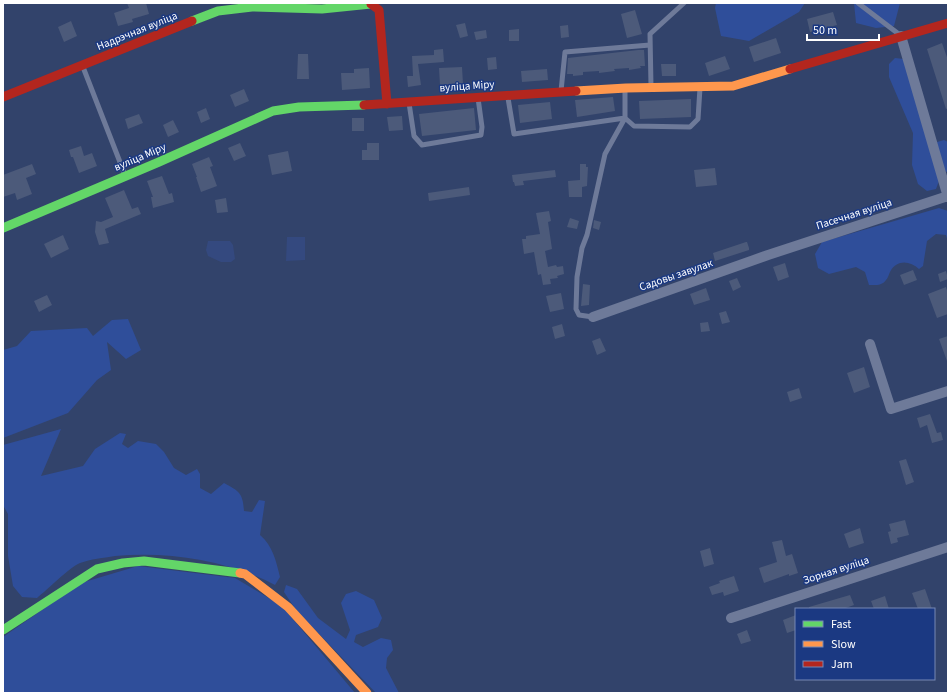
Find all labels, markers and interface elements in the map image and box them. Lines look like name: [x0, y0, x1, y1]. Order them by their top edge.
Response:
street label: Надрэчная вуліца: [94, 8, 180, 54]
scale bar: [807, 16, 879, 42]
text: 50 m: [813, 22, 837, 39]
street label: вуліца Міру: [439, 77, 495, 95]
street label: вуліца Міру: [112, 139, 168, 175]
street label: Пасечная вуліца: [814, 195, 894, 233]
street label: Садовы завулак: [637, 255, 715, 295]
street label: Зорная вуліца: [801, 552, 871, 588]
legend: [795, 608, 935, 680]
text: Fast: [831, 616, 851, 633]
text: Slow: [831, 636, 856, 653]
text: Jam: [831, 656, 853, 673]

